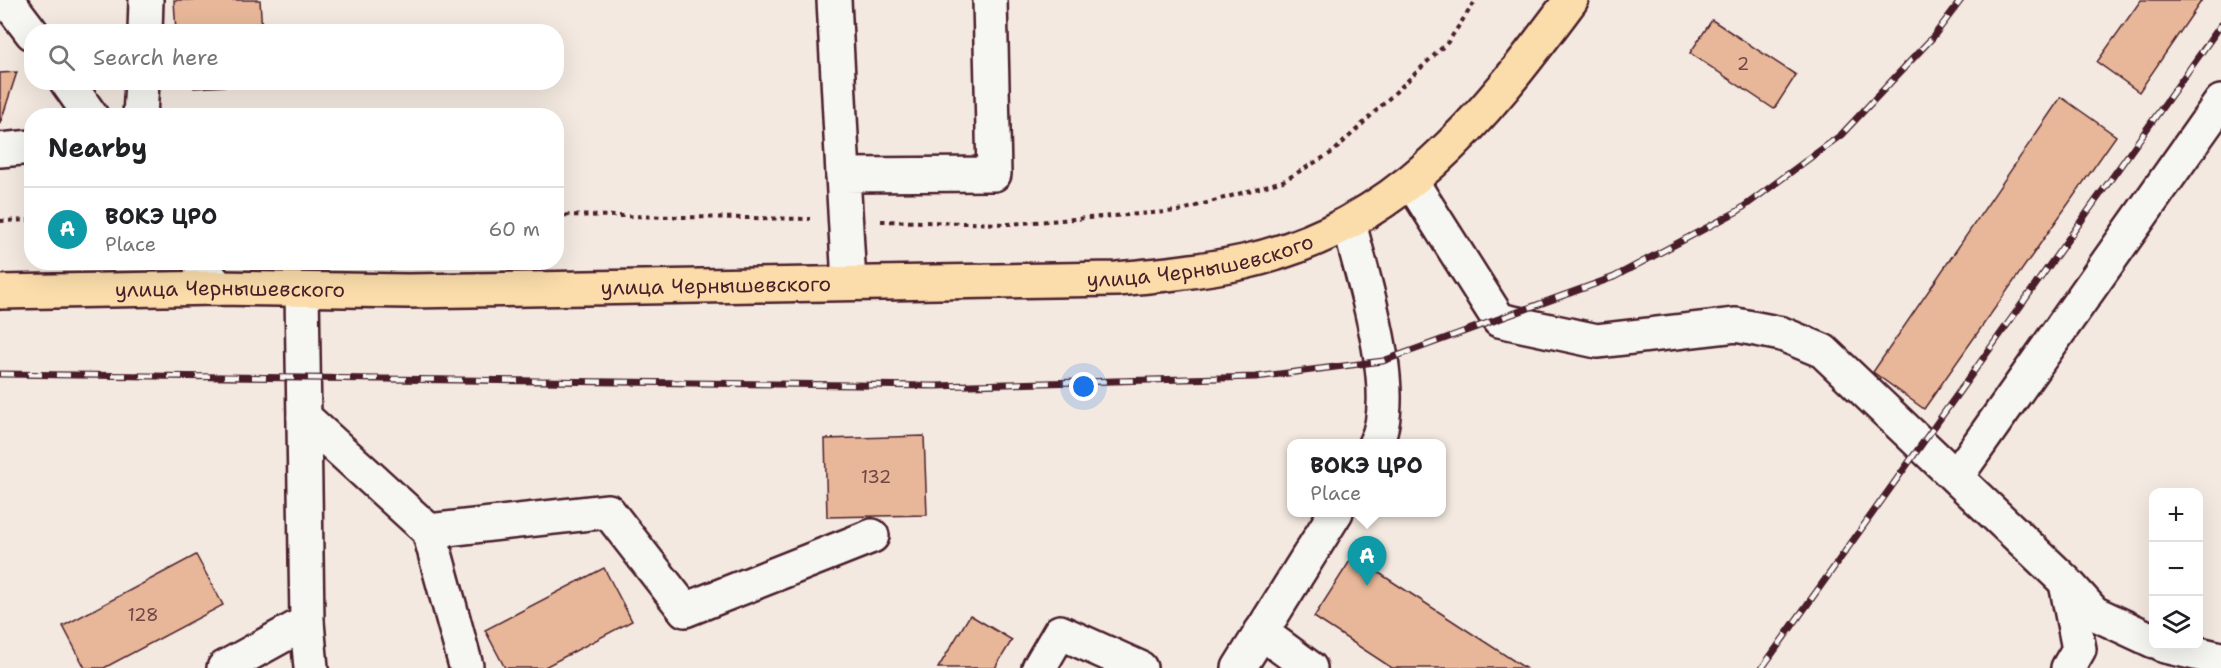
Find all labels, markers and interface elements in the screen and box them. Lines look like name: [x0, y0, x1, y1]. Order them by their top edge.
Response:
search box: [24, 24, 564, 90]
icon: search: [45, 41, 78, 74]
text: Search here: [93, 43, 219, 72]
house number: 2: [1737, 52, 1749, 76]
text: Nearby: [48, 130, 147, 165]
text: ВОКЭ ЦРО: [105, 202, 217, 231]
text: A: [60, 216, 75, 242]
text: 60 m: [488, 216, 540, 242]
street label: улица Чернышевского: [1086, 227, 1318, 294]
text: Place: [105, 231, 156, 257]
street label: улица Чернышевского: [600, 270, 831, 302]
street label: улица Чернышевского: [115, 274, 345, 304]
your location: [1069, 372, 1098, 401]
popup: [1287, 439, 1446, 517]
text: ВОКЭ ЦРО: [1310, 451, 1423, 480]
house number: 132: [861, 465, 891, 489]
text: Place: [1310, 480, 1361, 506]
map controls: [2149, 488, 2203, 650]
button: +: [2149, 488, 2203, 542]
pin: A: [1348, 536, 1386, 586]
button: −: [2149, 542, 2203, 596]
button: layers: [2149, 596, 2203, 650]
house number: 128: [127, 603, 159, 627]

